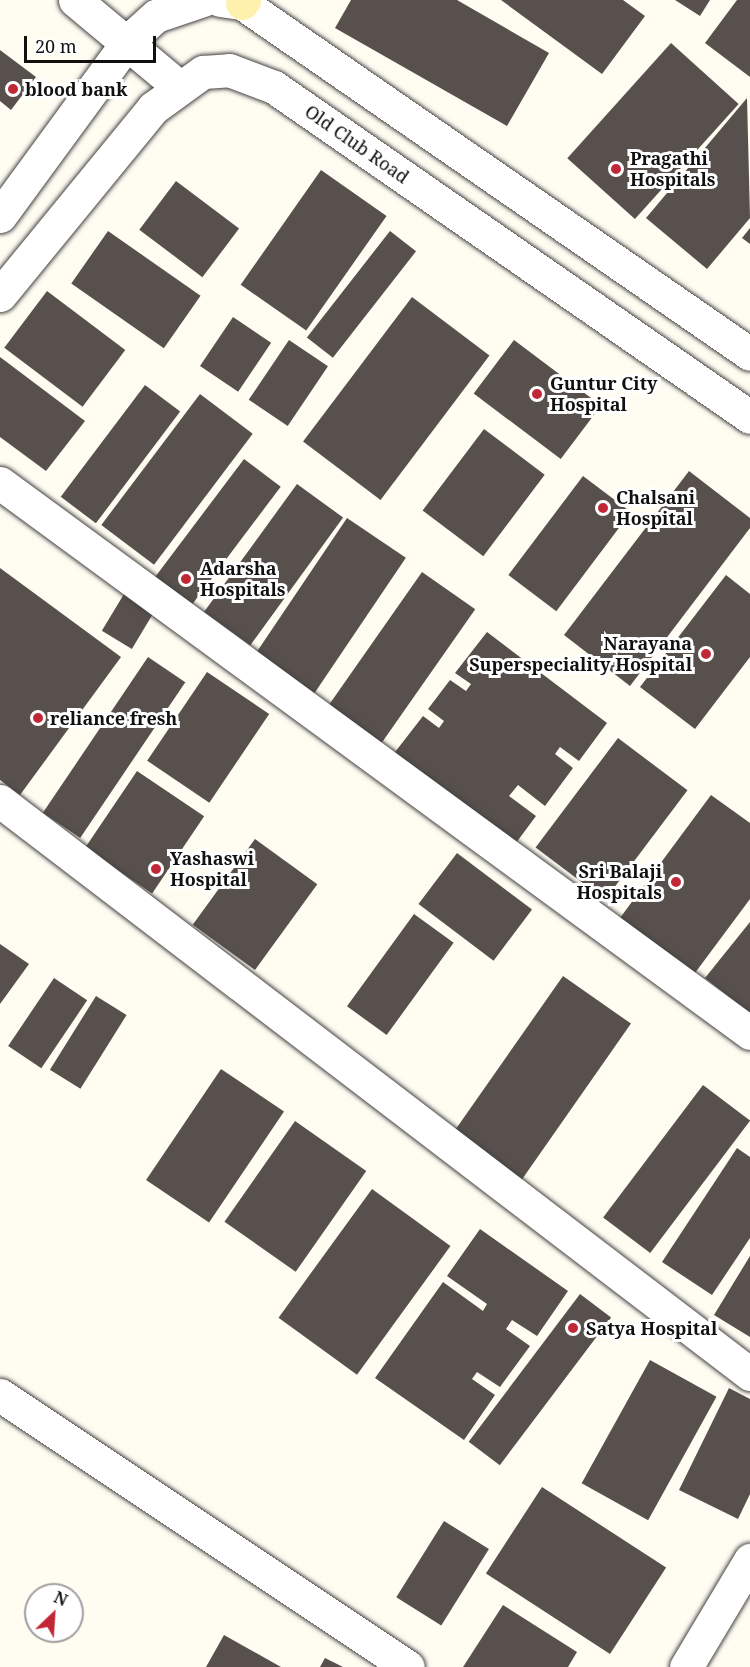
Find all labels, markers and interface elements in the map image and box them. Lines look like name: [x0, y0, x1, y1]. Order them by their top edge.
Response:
scale bar: [27, 24, 159, 62]
text: 20 m: [35, 34, 77, 58]
place label: blood bank: [25, 78, 127, 100]
marker: blood bank: [6, 82, 20, 96]
street label: Old Club Road: [301, 100, 413, 188]
place label: Pragathi Hospitals: [630, 148, 715, 190]
marker: Pragathi Hospitals: [607, 160, 625, 178]
place label: Guntur City Hospital: [550, 373, 657, 416]
marker: Guntur City Hospital: [528, 385, 546, 403]
place label: Chalsani Hospital: [616, 487, 695, 530]
marker: Chalsani Hospital: [594, 499, 612, 517]
place label: Adarsha Hospitals: [200, 558, 285, 600]
marker: Adarsha Hospitals: [177, 570, 195, 588]
place label: Narayana Superspeciality Hospital: [469, 633, 692, 676]
marker: Narayana Superspeciality Hospital: [697, 645, 715, 663]
place label: reliance fresh: [50, 707, 177, 729]
marker: reliance fresh: [31, 711, 45, 725]
place label: Yashaswi Hospital: [170, 848, 254, 890]
marker: Yashaswi Hospital: [147, 860, 165, 878]
place label: Sri Balaji Hospitals: [577, 861, 662, 904]
marker: Sri Balaji Hospitals: [667, 873, 685, 891]
place label: Satya Hospital: [586, 1317, 717, 1339]
marker: Satya Hospital: [564, 1319, 582, 1337]
north arrow: [24, 1583, 84, 1643]
text: N: [50, 1586, 71, 1611]

